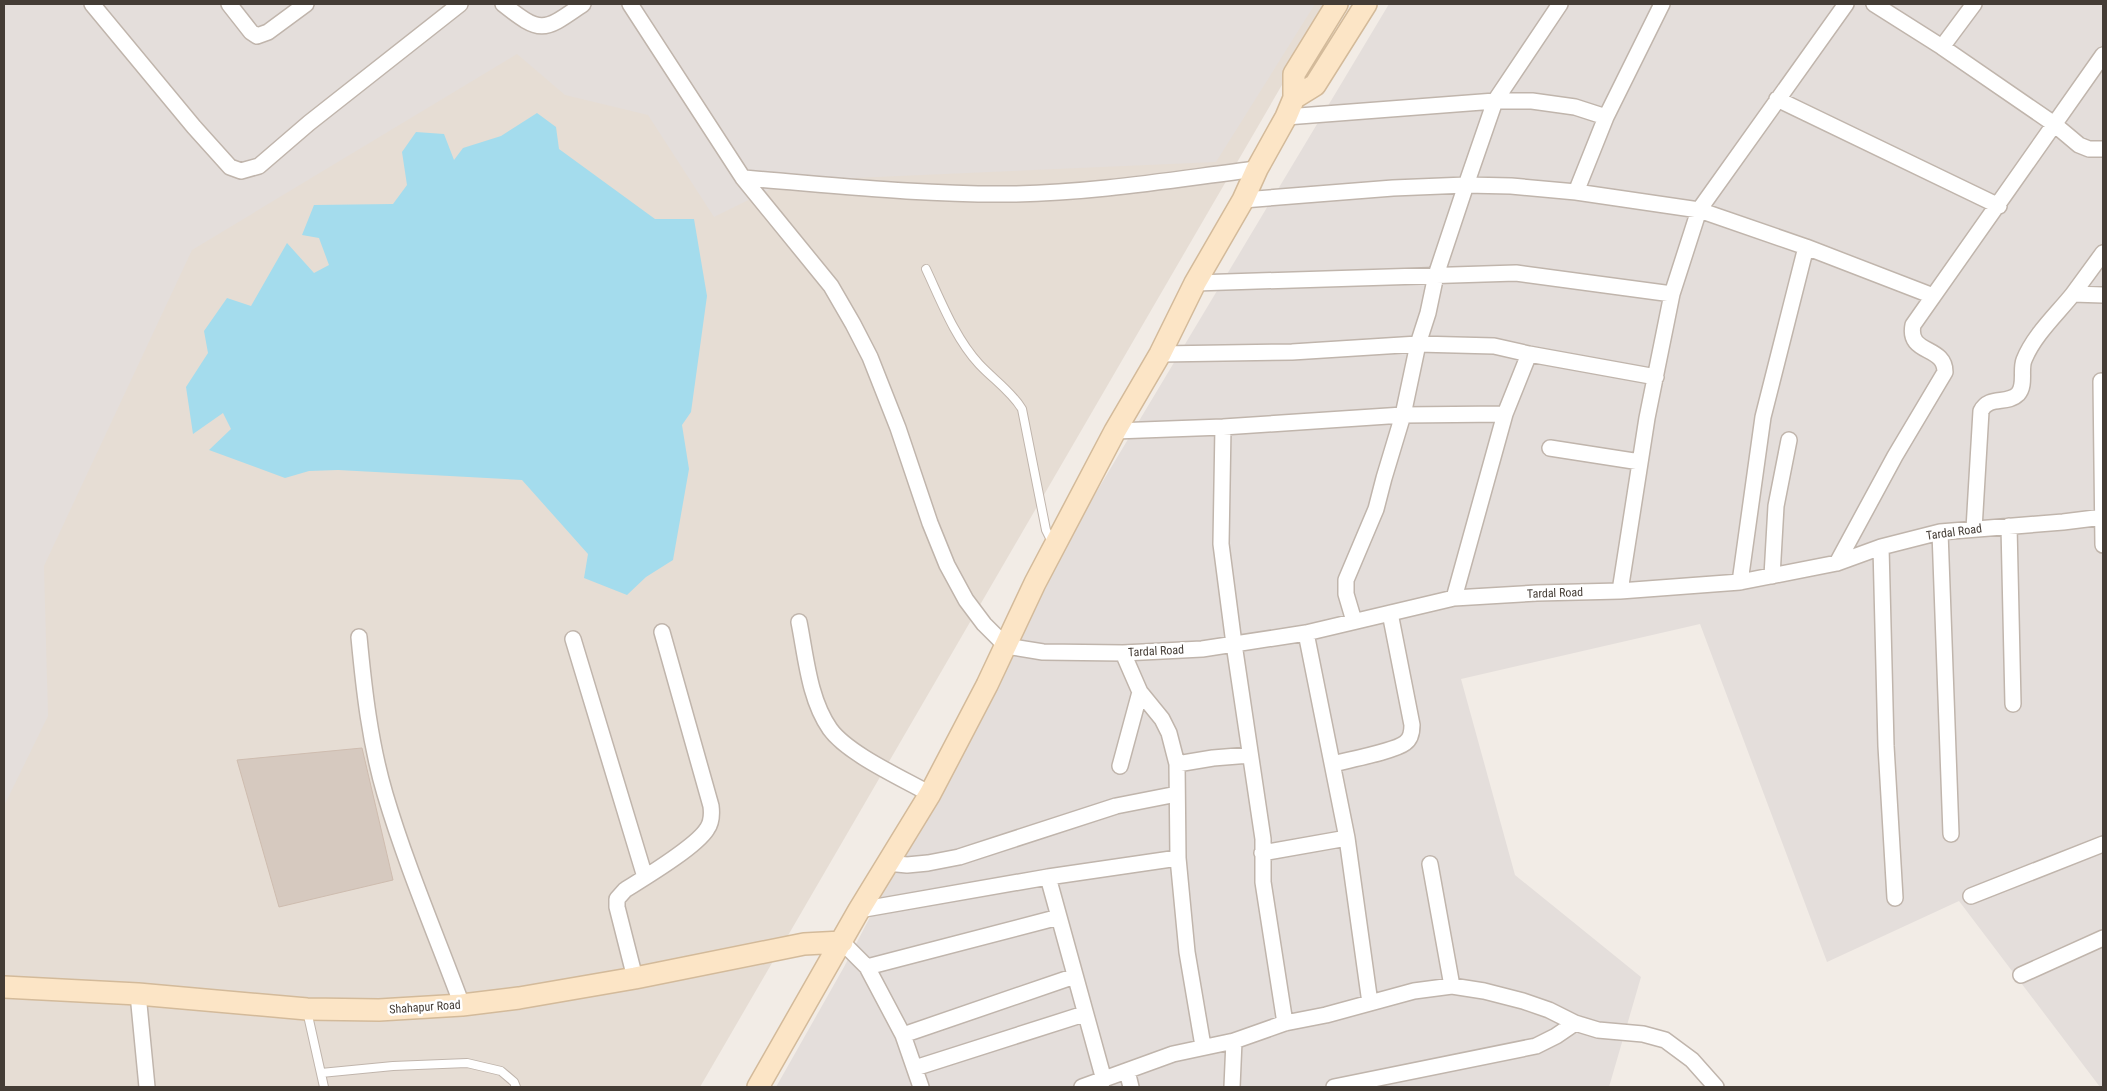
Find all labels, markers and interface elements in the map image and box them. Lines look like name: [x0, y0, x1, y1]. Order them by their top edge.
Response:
street label: Tardal Road: [1925, 521, 1983, 543]
street label: Tardal Road: [1527, 585, 1583, 601]
street label: Tardal Road: [1128, 643, 1184, 659]
street label: Shahapur Road: [389, 998, 461, 1016]

